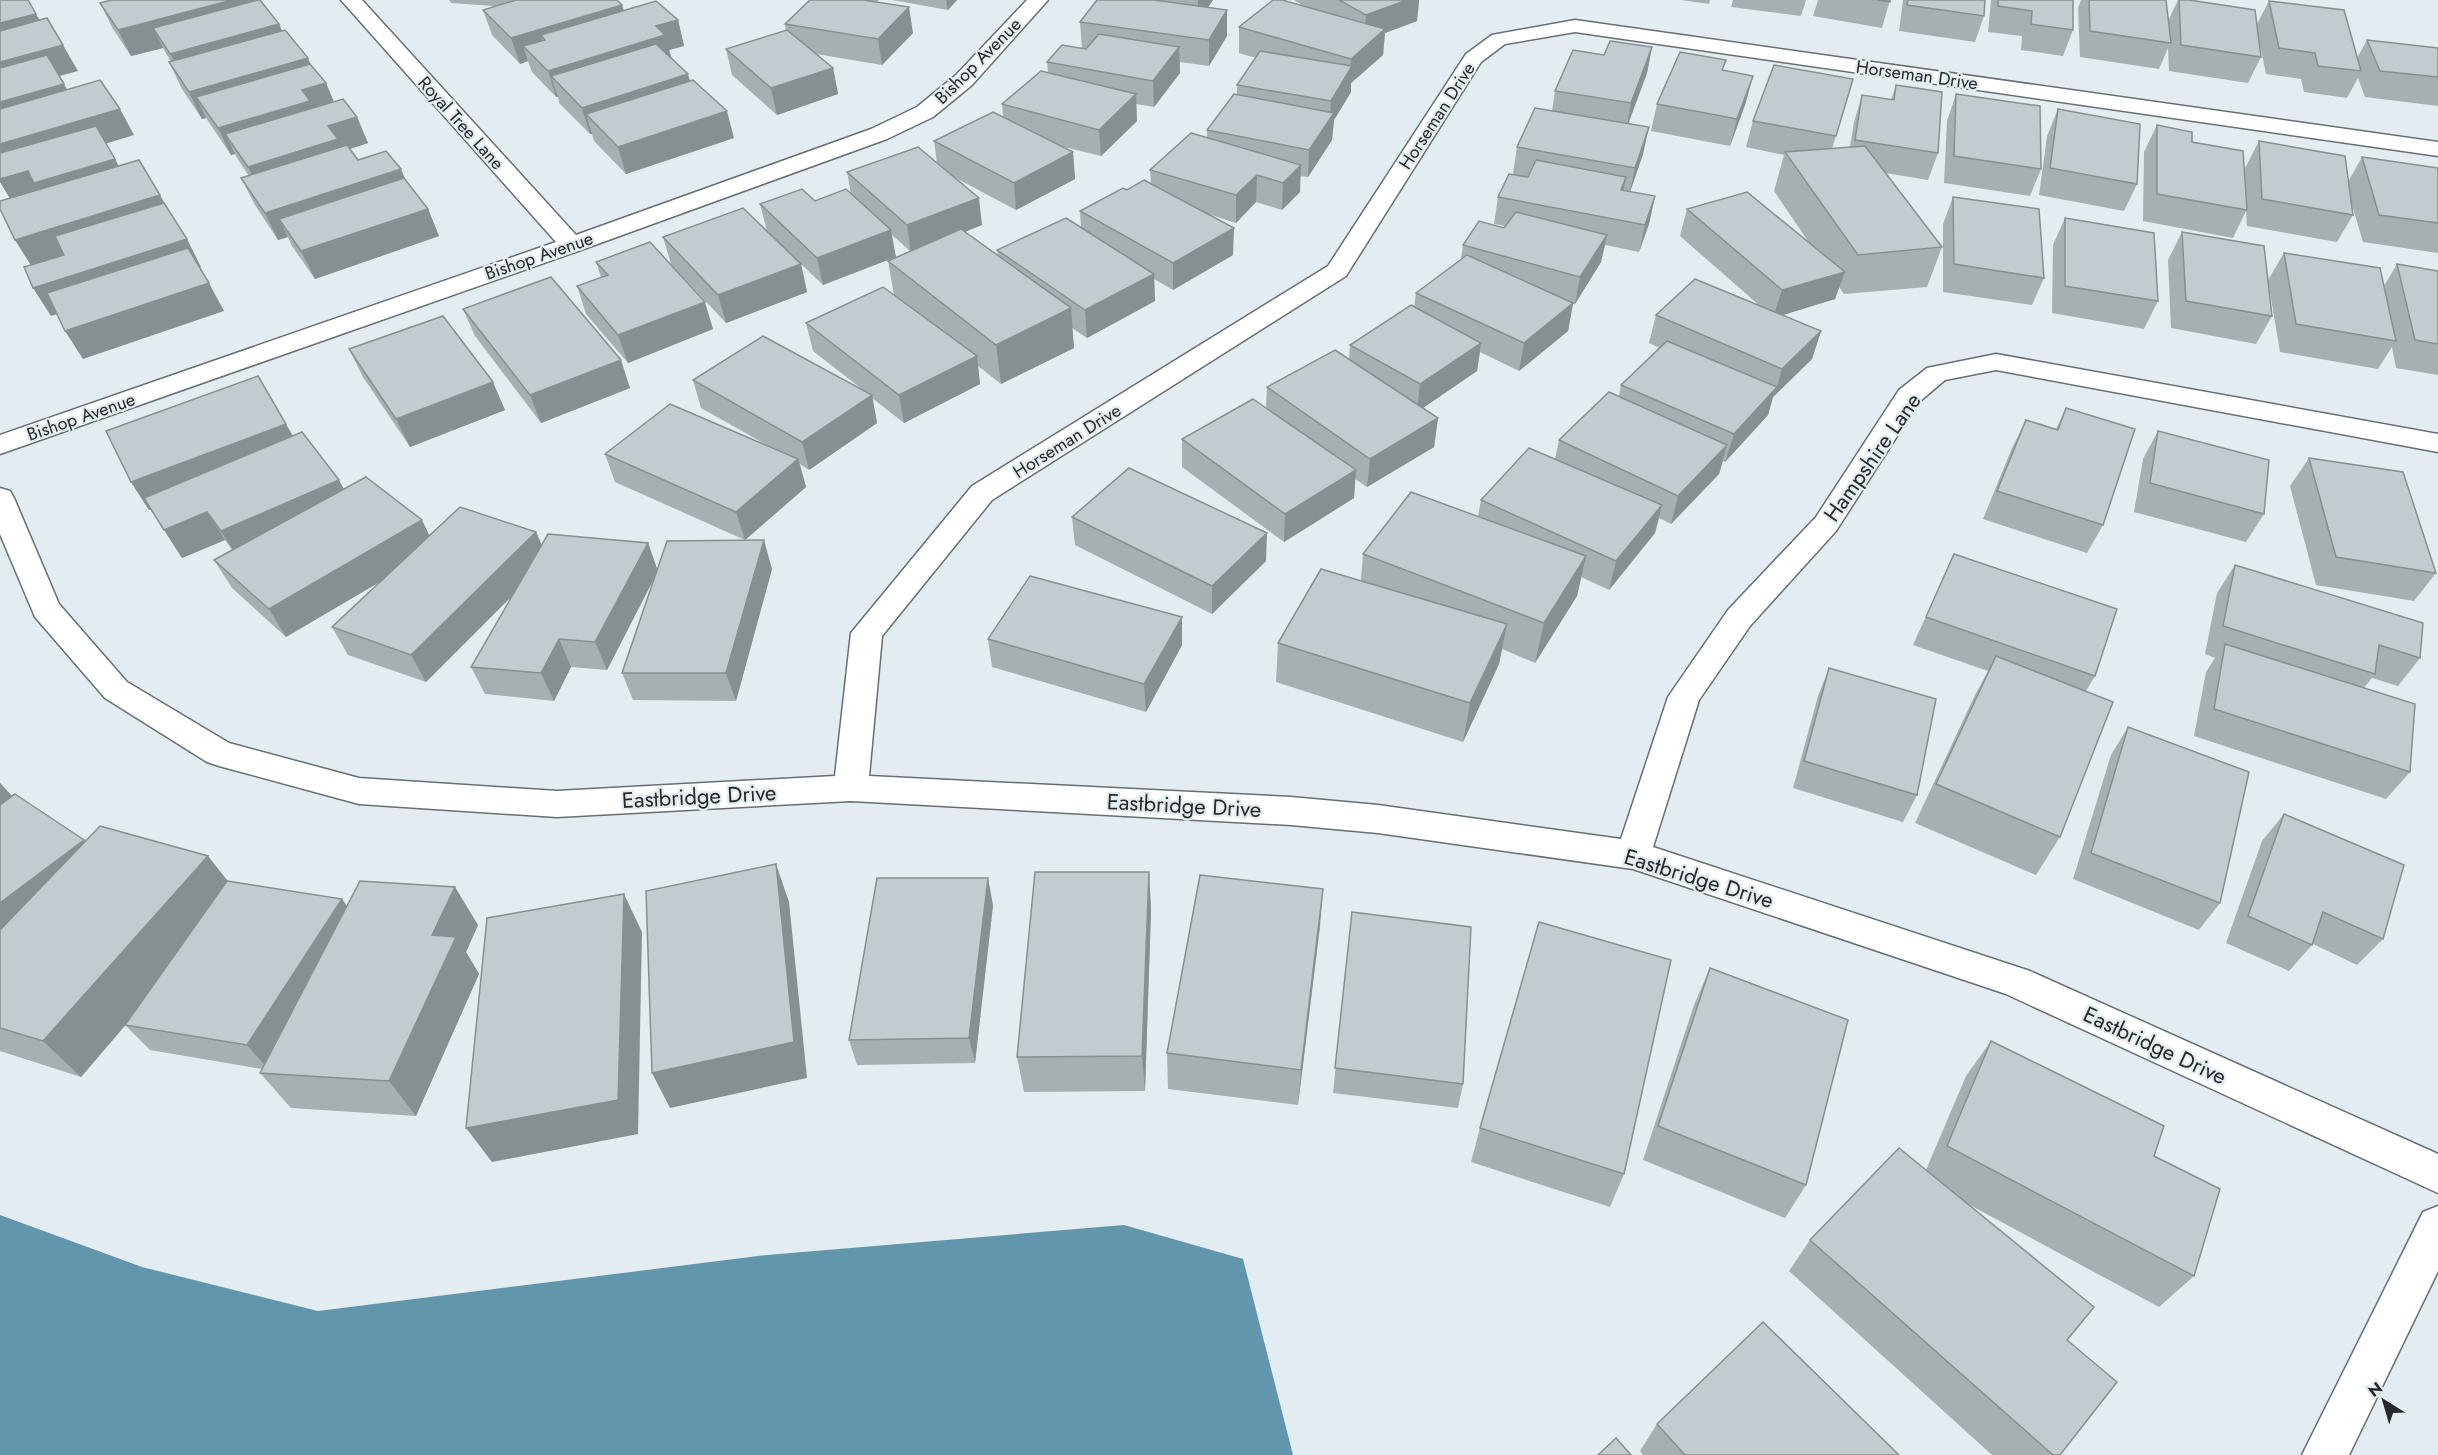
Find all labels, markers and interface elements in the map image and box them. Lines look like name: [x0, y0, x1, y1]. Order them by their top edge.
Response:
street label: Bishop Avenue: [929, 12, 1027, 110]
street label: Horseman Drive: [1854, 54, 1980, 96]
street label: Horseman Drive: [1393, 57, 1481, 175]
street label: Royal Tree Lane: [412, 70, 510, 176]
street label: Bishop Avenue: [481, 225, 597, 287]
street label: Bishop Avenue: [23, 386, 139, 448]
street label: Hampshire Lane: [1816, 386, 1928, 528]
street label: Horseman Drive: [1008, 397, 1126, 485]
street label: Eastbridge Drive: [621, 776, 777, 816]
street label: Eastbridge Drive: [1106, 785, 1262, 825]
street label: Eastbridge Drive: [1620, 840, 1778, 916]
street label: Eastbridge Drive: [2078, 998, 2232, 1092]
north arrow: [2354, 1371, 2414, 1431]
text: N: [2363, 1376, 2387, 1402]

